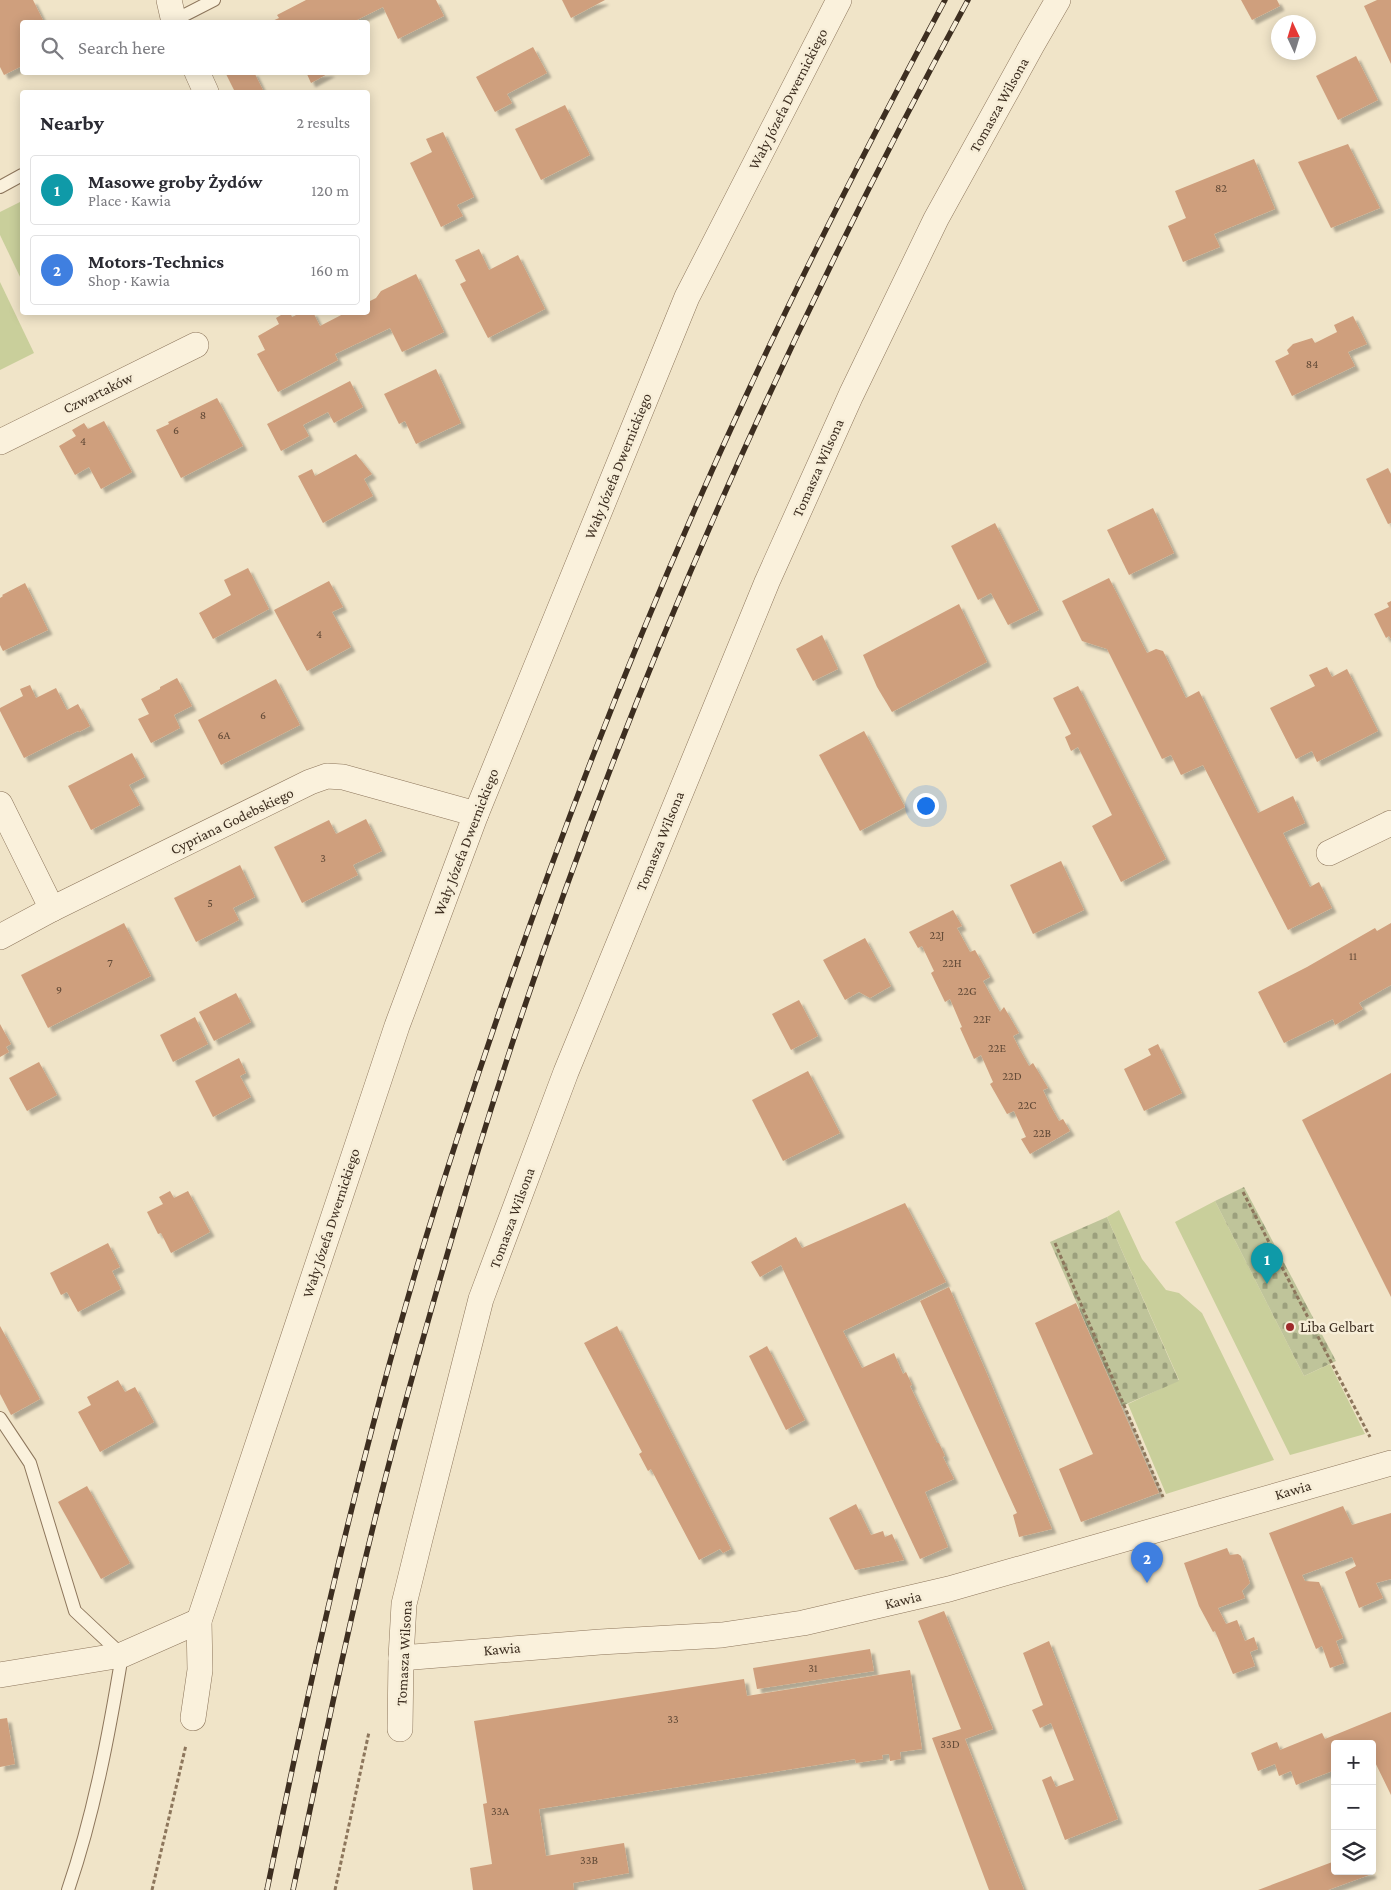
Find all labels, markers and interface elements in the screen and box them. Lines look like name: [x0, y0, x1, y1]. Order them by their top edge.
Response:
north arrow: [1271, 15, 1316, 60]
search box: [20, 20, 370, 75]
street label: Wały Józefa Dwernickiego: [745, 26, 831, 173]
icon: search: [38, 34, 66, 62]
text: Search here: [78, 37, 165, 58]
street label: Tomasza Wilsona: [966, 55, 1032, 155]
text: Nearby: [40, 111, 104, 135]
text: 2 results: [297, 114, 350, 131]
text: Masowe groby Żydów: [88, 171, 262, 192]
house number: 82: [1215, 181, 1227, 195]
text: 1: [54, 182, 60, 199]
text: 120 m: [311, 182, 349, 199]
text: Place · Kawia: [88, 192, 171, 209]
text: Motors-Technics: [88, 251, 224, 272]
text: 2: [53, 262, 61, 279]
text: 160 m: [311, 262, 349, 279]
text: Shop · Kawia: [88, 272, 170, 289]
house number: 84: [1306, 357, 1318, 371]
street label: Czwartaków: [60, 369, 136, 417]
street label: Wały Józefa Dwernickiego: [581, 391, 656, 542]
house number: 8: [200, 408, 206, 422]
street label: Tomasza Wilsona: [789, 416, 847, 520]
house number: 6: [173, 423, 179, 437]
house number: 4: [80, 434, 86, 448]
house number: 4: [316, 627, 322, 641]
house number: 6: [260, 708, 266, 722]
house number: 6A: [218, 728, 231, 742]
street label: Wały Józefa Dwernickiego: [431, 766, 502, 918]
street label: Cypriana Godebskiego: [168, 784, 297, 859]
street label: Tomasza Wilsona: [633, 789, 687, 893]
your location: [913, 793, 939, 819]
house number: 3: [320, 851, 326, 865]
house number: 5: [207, 896, 213, 910]
house number: 22J: [929, 928, 945, 942]
house number: 11: [1349, 949, 1357, 963]
house number: 7: [107, 956, 113, 970]
house number: 22H: [942, 956, 962, 970]
house number: 9: [56, 983, 62, 997]
house number: 22G: [958, 984, 977, 998]
house number: 22F: [973, 1012, 991, 1026]
house number: 22E: [988, 1041, 1006, 1055]
house number: 22D: [1002, 1069, 1022, 1083]
house number: 22C: [1018, 1098, 1036, 1112]
house number: 22B: [1033, 1126, 1051, 1140]
street label: Wały Józefa Dwernickiego: [299, 1146, 364, 1300]
street label: Tomasza Wilsona: [486, 1166, 538, 1270]
pin: 1: [1251, 1243, 1283, 1284]
place label: Liba Gelbart: [1300, 1319, 1375, 1335]
marker: Liba Gelbart: [1284, 1321, 1296, 1333]
street label: Kawia: [1273, 1477, 1313, 1503]
pin: 2: [1131, 1542, 1163, 1583]
street label: Kawia: [883, 1588, 923, 1612]
street label: Tomasza Wilsona: [393, 1600, 415, 1706]
street label: Kawia: [483, 1639, 521, 1659]
house number: 31: [808, 1661, 818, 1675]
house number: 33: [667, 1712, 679, 1726]
house number: 33D: [940, 1737, 960, 1751]
map controls: [1331, 1740, 1376, 1875]
button: +: [1331, 1740, 1376, 1785]
button: −: [1331, 1785, 1376, 1830]
house number: 33A: [491, 1804, 509, 1818]
button: layers: [1331, 1830, 1376, 1875]
house number: 33B: [580, 1853, 598, 1867]

